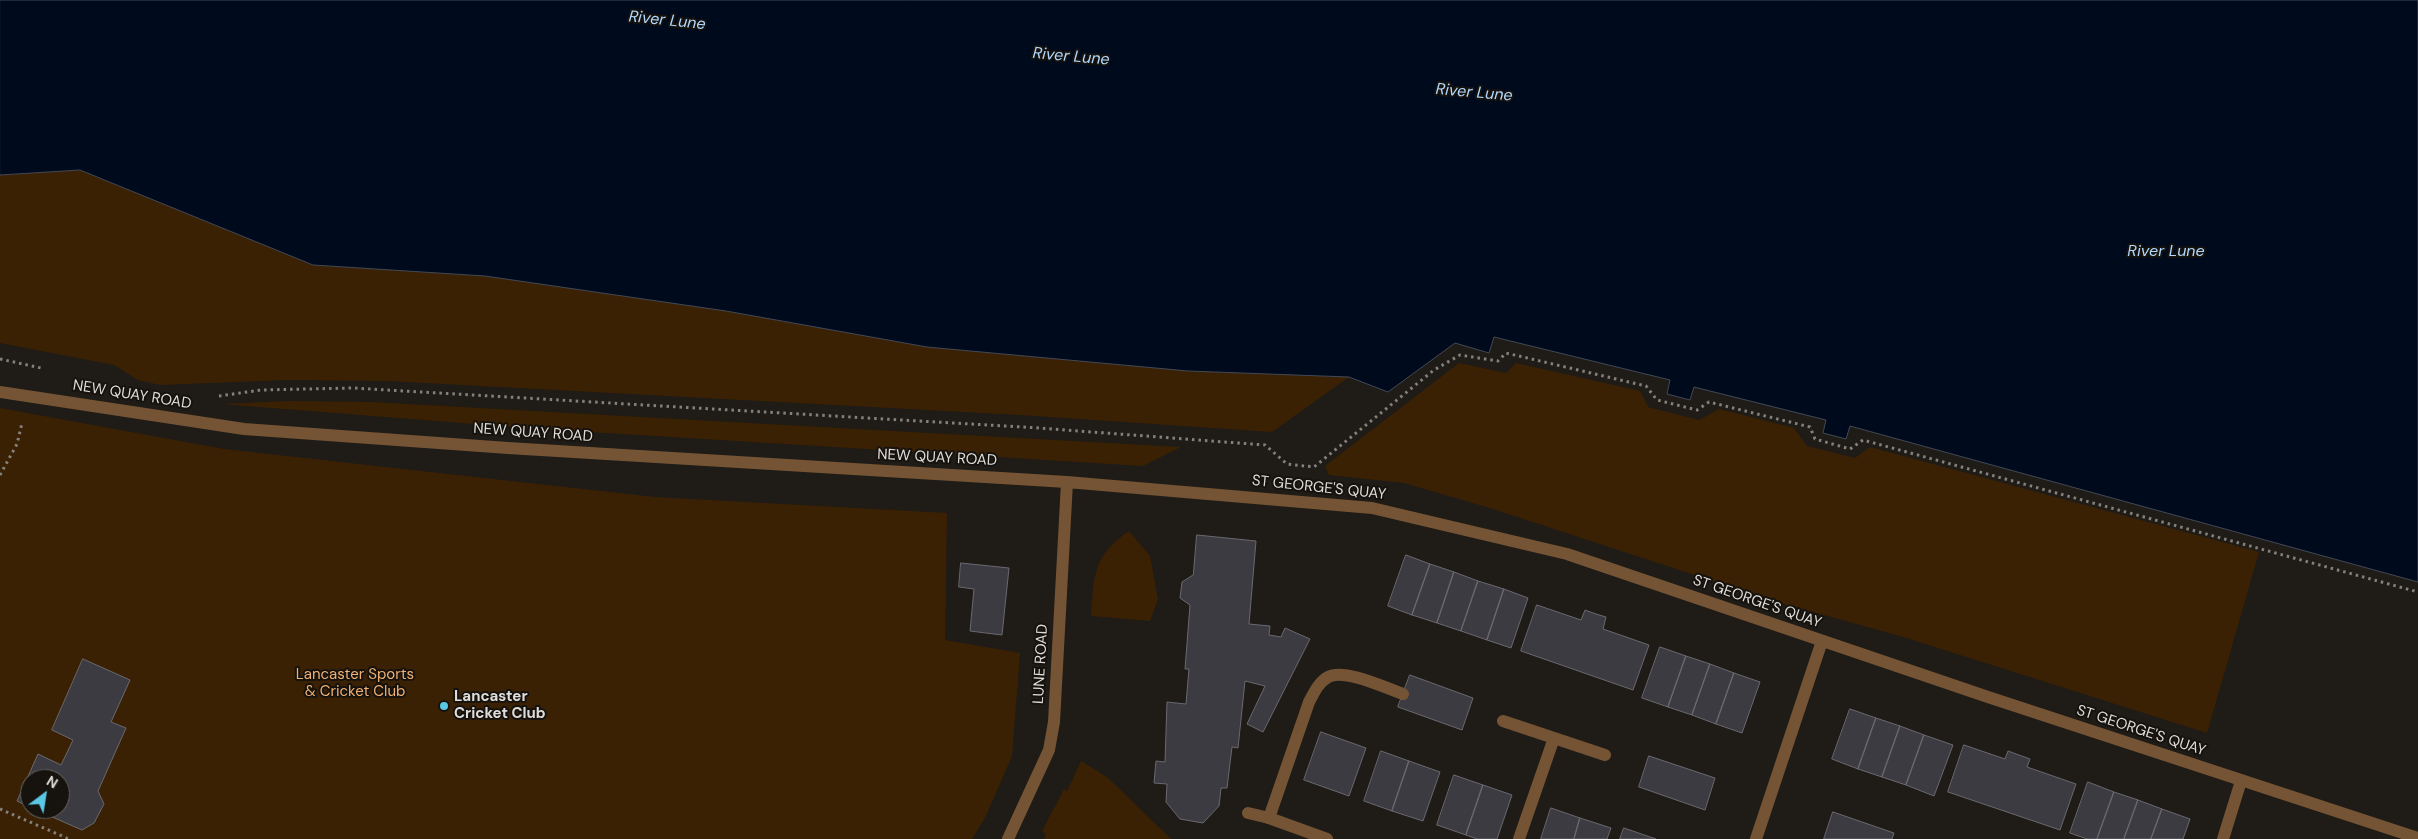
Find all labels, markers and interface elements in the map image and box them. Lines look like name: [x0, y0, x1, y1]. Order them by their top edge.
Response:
water label: River Lune: [628, 7, 706, 35]
water label: River Lune: [1032, 44, 1110, 70]
water label: River Lune: [1435, 80, 1513, 106]
water label: River Lune: [2127, 242, 2205, 262]
street label: NEW QUAY ROAD: [71, 377, 193, 413]
street label: NEW QUAY ROAD: [473, 420, 593, 446]
street label: NEW QUAY ROAD: [877, 446, 997, 470]
street label: ST GEORGE'S QUAY: [1251, 472, 1387, 504]
street label: ST GEORGE'S QUAY: [1690, 572, 1824, 632]
street label: LUNE ROAD: [1030, 624, 1052, 704]
park label: Lancaster Sports & Cricket Club: [296, 666, 414, 701]
place label: Lancaster Cricket Club: [454, 688, 546, 723]
marker: Lancaster Cricket Club: [438, 700, 450, 712]
street label: ST GEORGE'S QUAY: [2074, 702, 2208, 760]
north arrow: [20, 769, 70, 819]
text: N: [43, 772, 61, 792]

